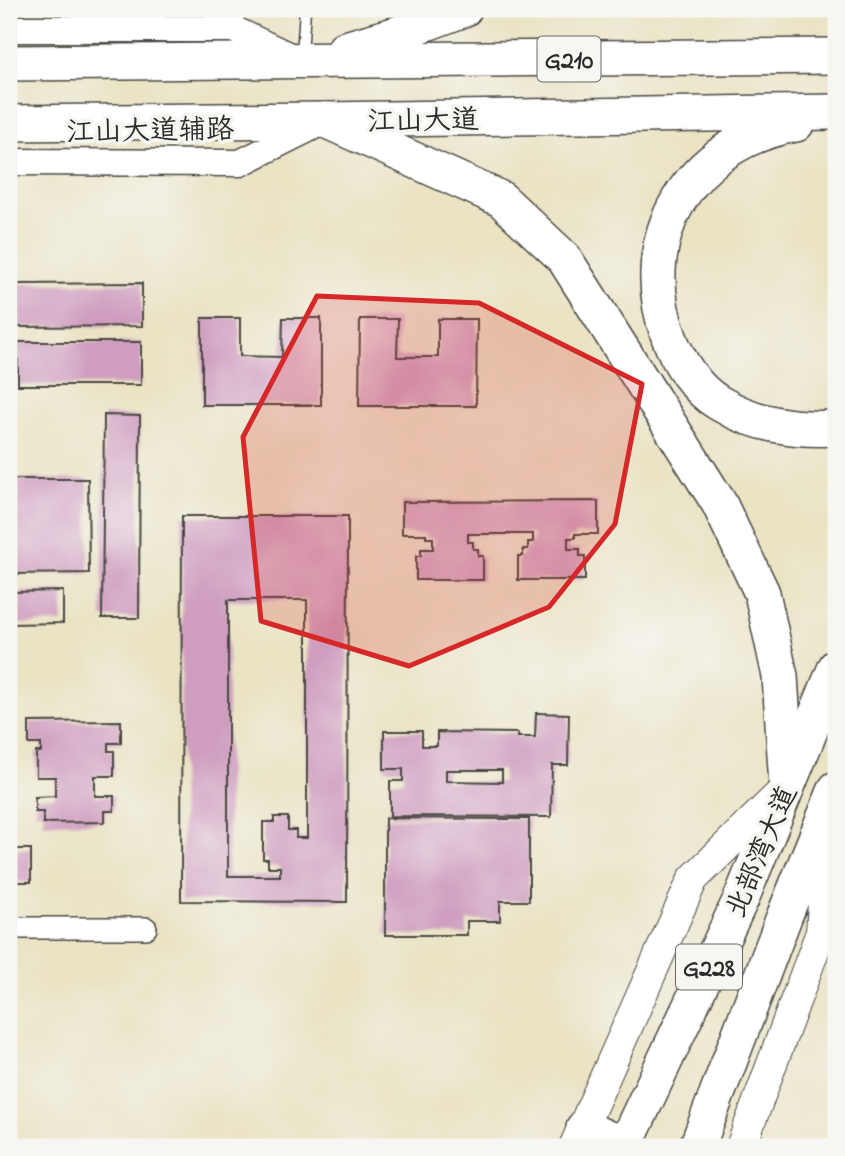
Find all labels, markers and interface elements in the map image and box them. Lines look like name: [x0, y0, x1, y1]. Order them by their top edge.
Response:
road number: G210: [538, 36, 600, 82]
street label: 江山大道: [367, 101, 479, 144]
street label: 江山大道辅路: [66, 111, 234, 154]
street label: 北部湾大道: [717, 780, 809, 925]
road number: G228: [676, 944, 742, 990]

